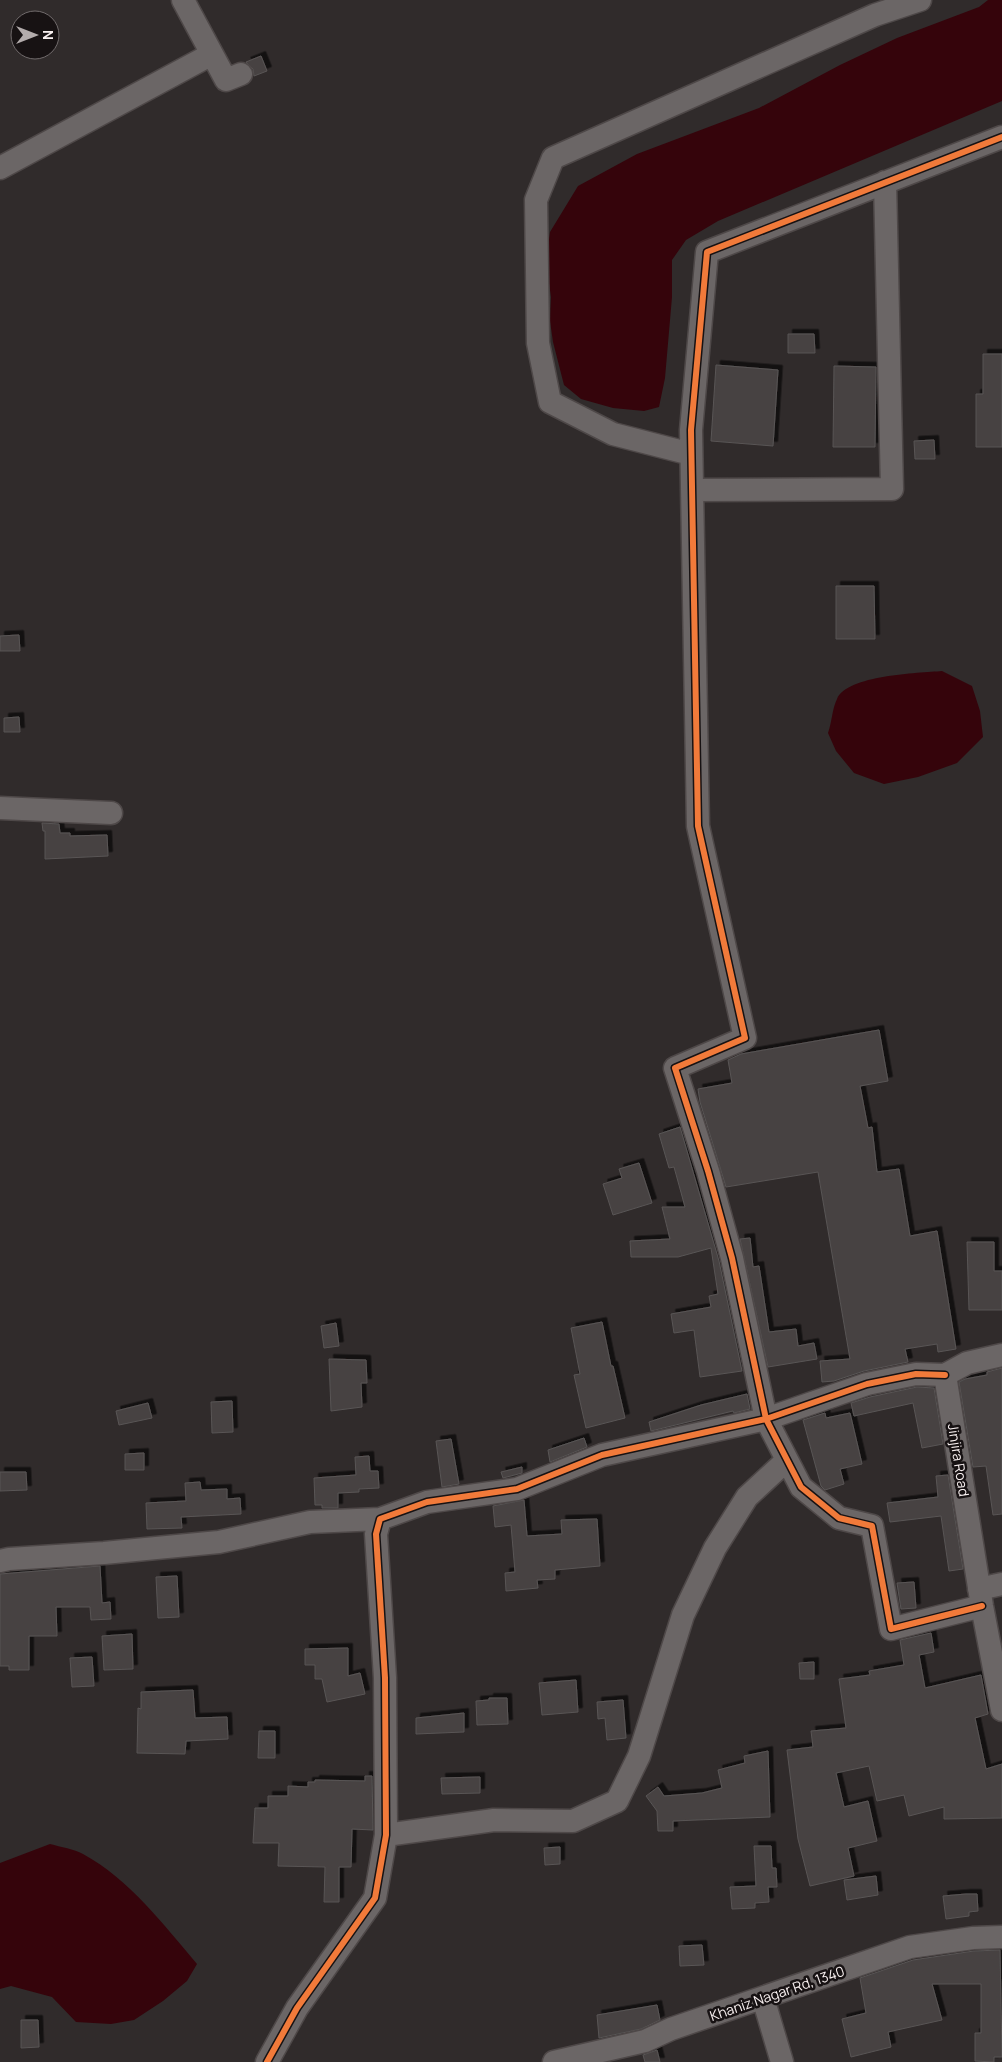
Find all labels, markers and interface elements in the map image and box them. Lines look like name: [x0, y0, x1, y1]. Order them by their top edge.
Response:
north arrow: [10, 10, 60, 60]
text: N: [39, 30, 58, 40]
street label: Jinjira Road: [944, 1422, 974, 1498]
street label: Khaniz Nagar Rd, 1340: [707, 1961, 847, 2025]

